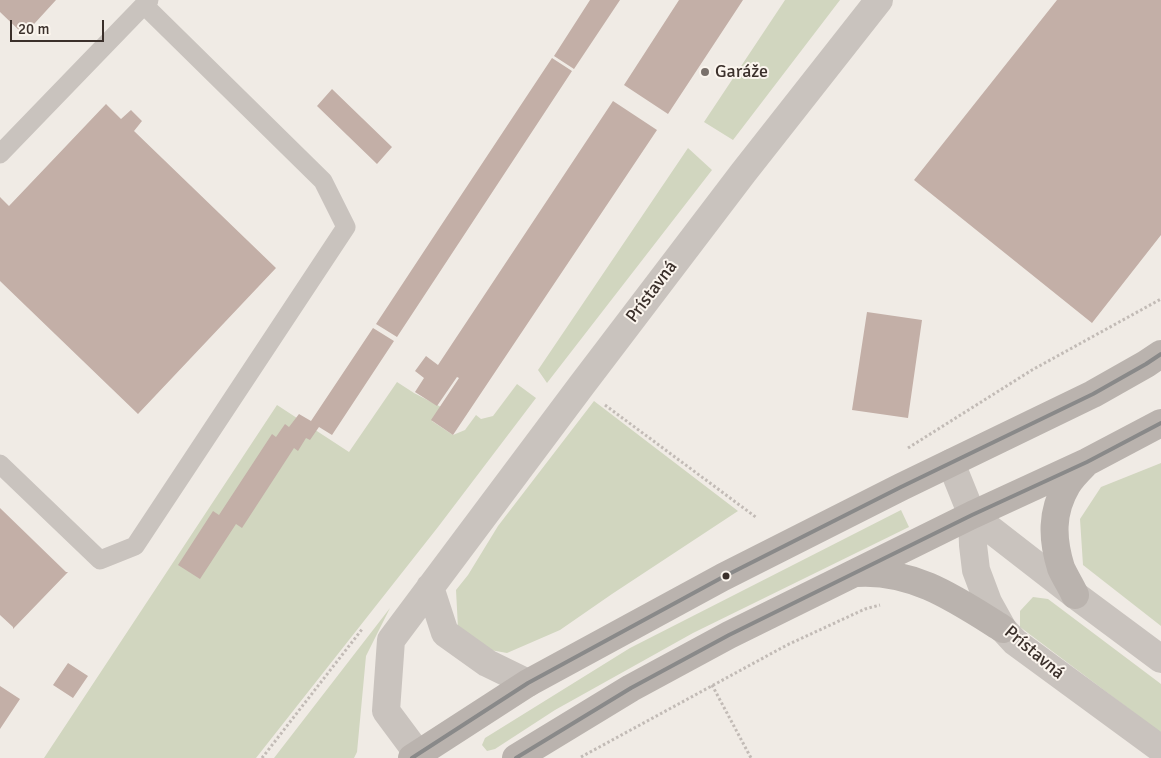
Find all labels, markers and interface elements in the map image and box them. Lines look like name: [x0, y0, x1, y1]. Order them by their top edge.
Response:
scale bar: [12, 10, 106, 42]
text: 20 m: [18, 20, 49, 38]
place label: Garáže: [715, 61, 768, 83]
marker: Garáže: [699, 66, 711, 78]
street label: Prístavná: [622, 257, 682, 327]
unlabelled marker: [721, 571, 731, 581]
street label: Prístavná: [1000, 622, 1068, 684]

